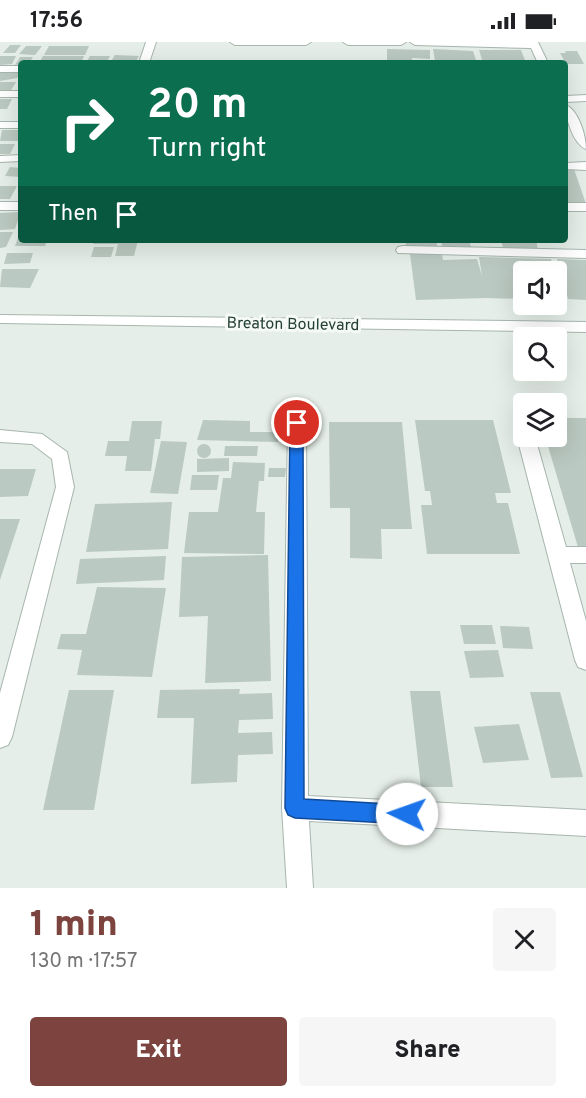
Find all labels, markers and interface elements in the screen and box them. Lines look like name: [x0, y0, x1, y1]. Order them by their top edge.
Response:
text: 17:56: [30, 8, 83, 35]
text: 20 m: [147, 80, 248, 133]
icon: right: [48, 84, 126, 162]
text: Turn right: [147, 132, 266, 166]
icon: arrive: [110, 198, 143, 231]
text: Then: [48, 201, 98, 228]
map controls: [513, 261, 567, 447]
button: sound: [513, 261, 567, 315]
street label: Breaton Boulevard: [226, 314, 360, 336]
button: search: [513, 327, 567, 381]
button: layers: [513, 393, 567, 447]
pin: [271, 397, 322, 448]
icon: arrive: [280, 406, 313, 439]
position arrow: [375, 782, 439, 846]
text: 1 min: [30, 903, 118, 949]
button: close: [493, 908, 556, 971]
text: 130 m · 17:57: [30, 949, 137, 975]
button: Exit: [30, 1017, 287, 1086]
button: Share: [299, 1017, 556, 1086]

